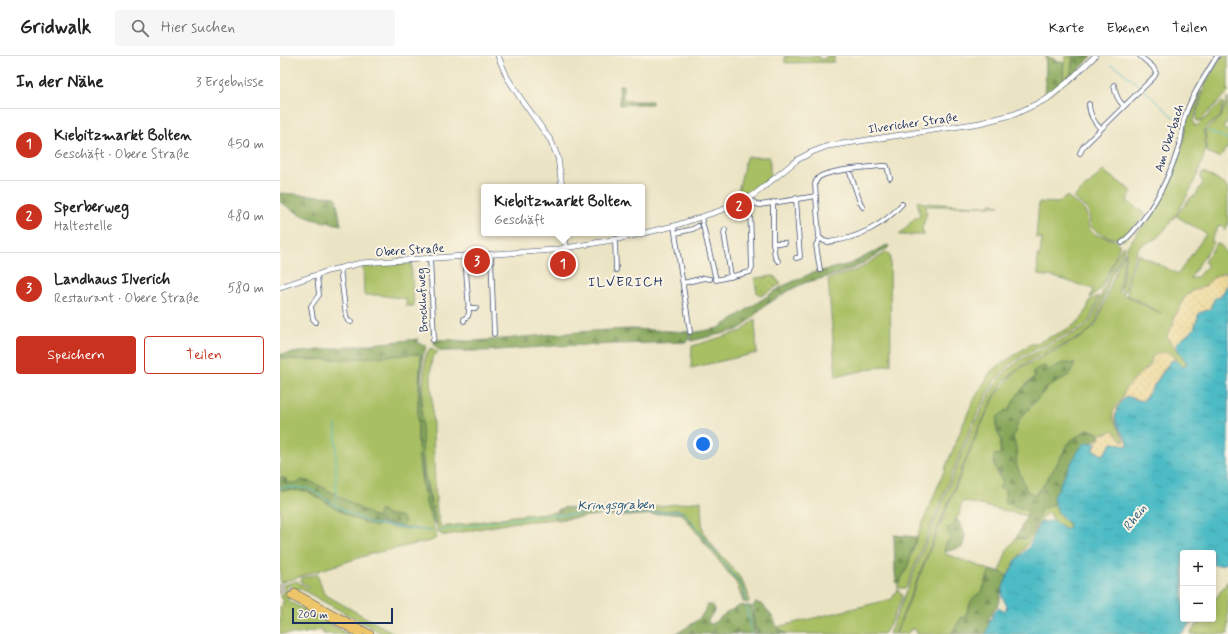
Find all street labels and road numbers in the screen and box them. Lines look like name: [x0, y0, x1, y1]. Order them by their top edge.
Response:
street label: Am Oberbach: [1152, 102, 1188, 174]
street label: Ilvericher Straße: [867, 110, 959, 138]
street label: Obere Straße: [375, 241, 445, 261]
street label: Brockhofweg: [413, 267, 433, 333]

